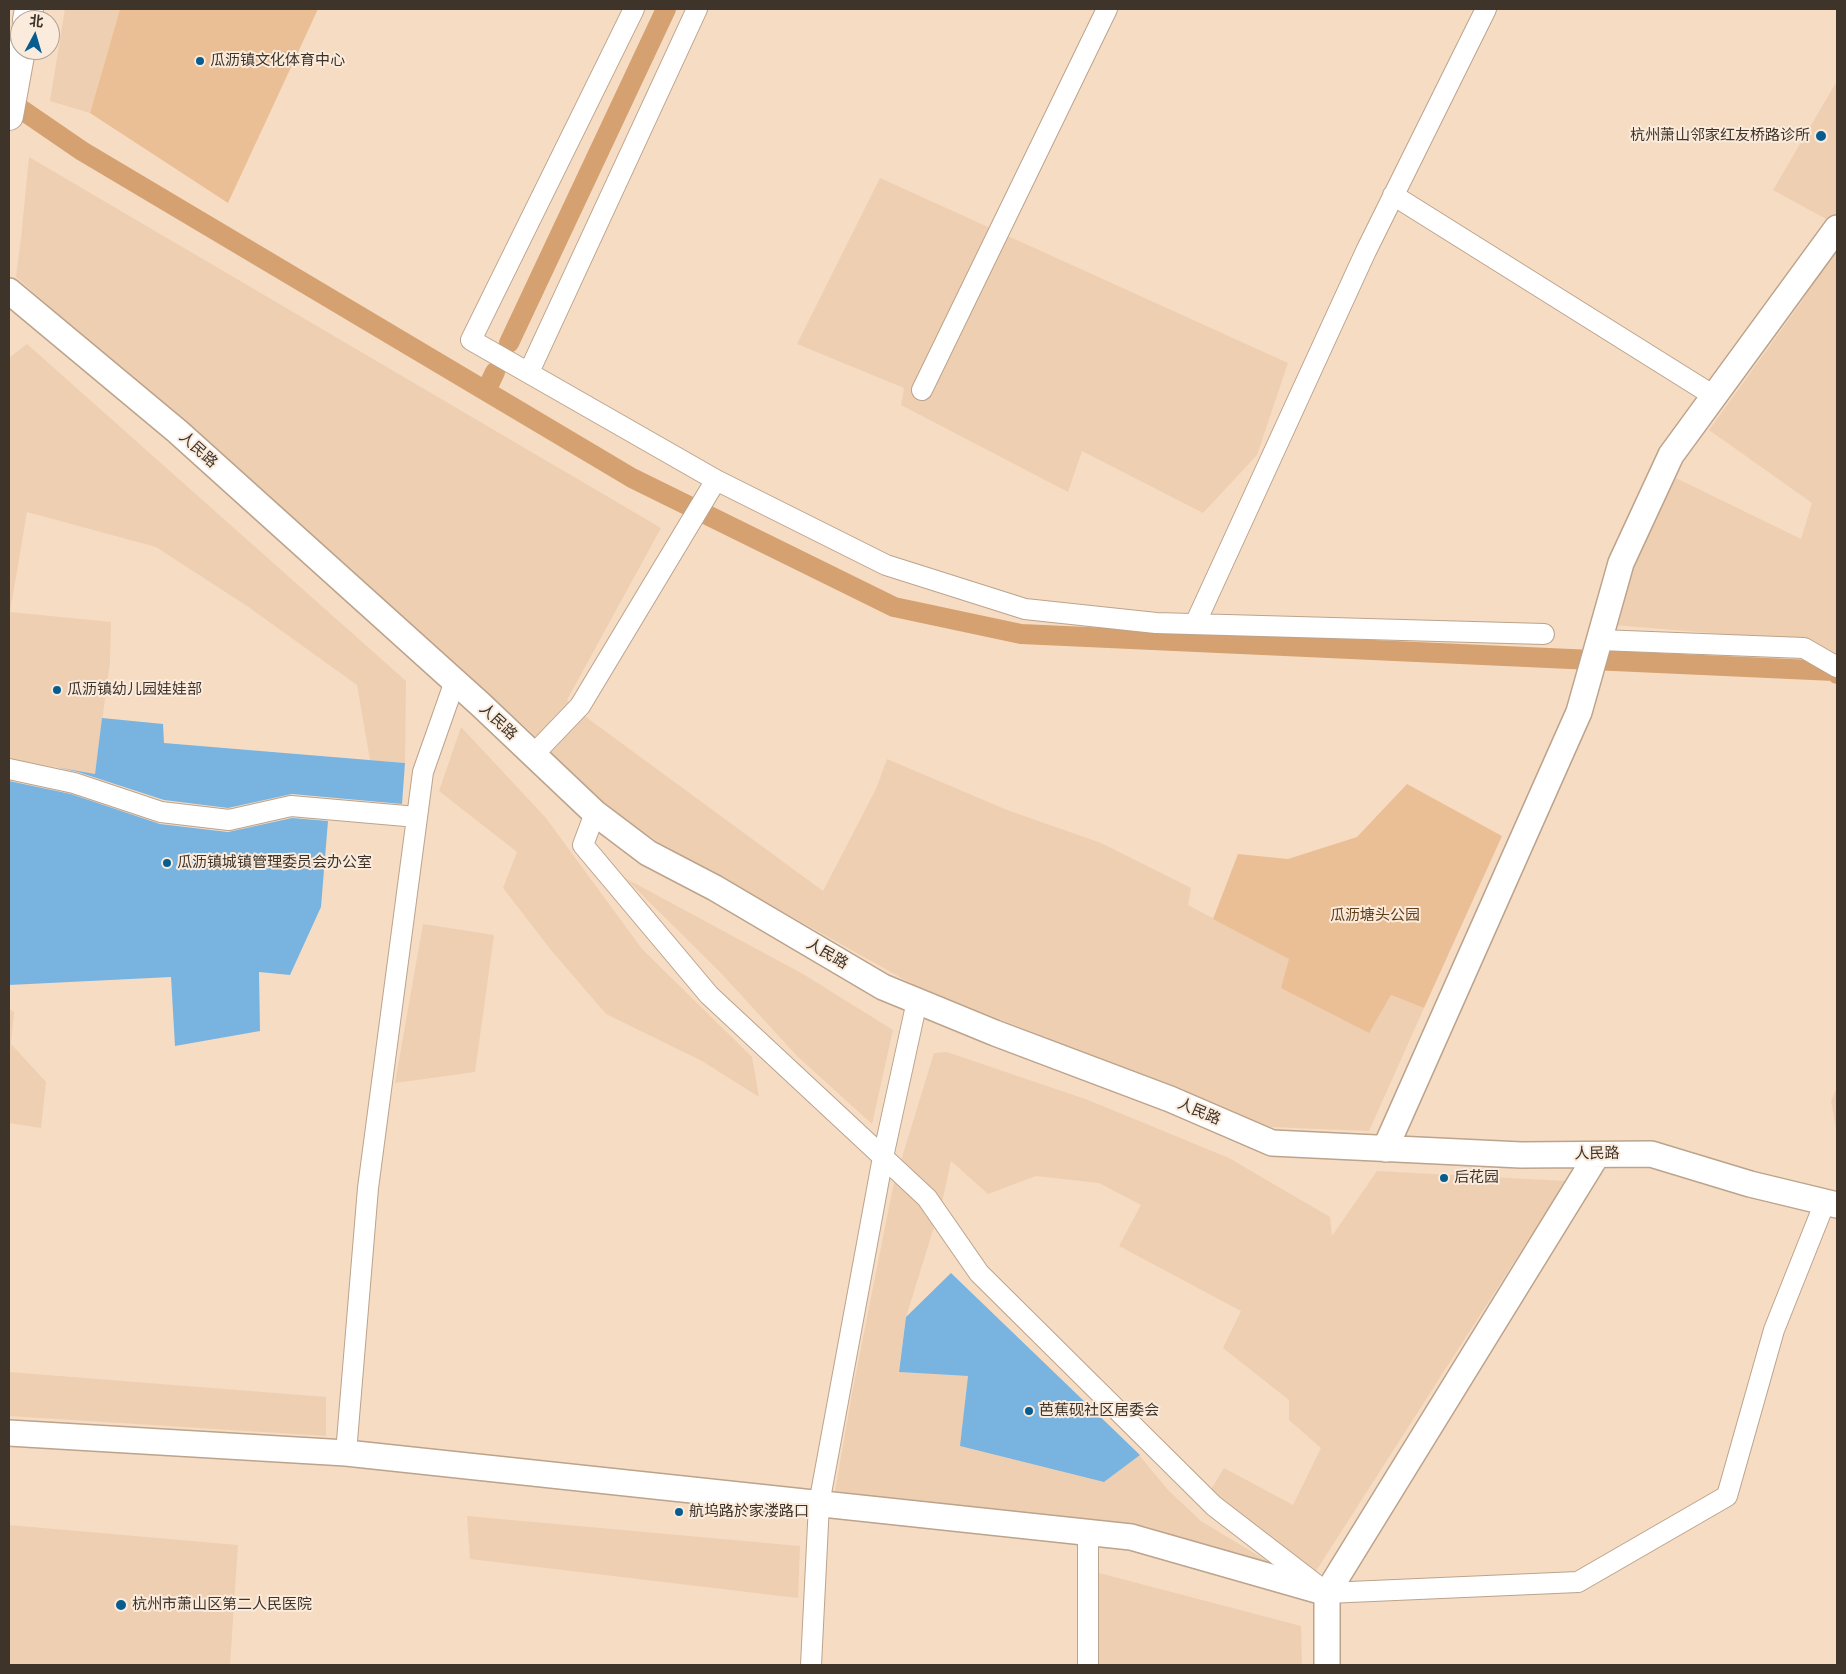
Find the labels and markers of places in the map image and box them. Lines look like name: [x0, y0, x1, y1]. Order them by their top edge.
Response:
place label: 瓜沥镇文化体育中心: [210, 52, 345, 70]
marker: 瓜沥镇文化体育中心: [194, 55, 206, 67]
place label: 杭州萧山邻家红友桥路诊所: [1630, 127, 1810, 145]
marker: 杭州萧山邻家红友桥路诊所: [1814, 129, 1828, 143]
place label: 瓜沥镇幼儿园娃娃部: [67, 681, 202, 699]
marker: 瓜沥镇幼儿园娃娃部: [51, 684, 63, 696]
place label: 瓜沥镇城镇管理委员会办公室: [177, 854, 372, 872]
marker: 瓜沥镇城镇管理委员会办公室: [161, 857, 173, 869]
place label: 后花园: [1454, 1169, 1499, 1187]
marker: 后花园: [1438, 1172, 1450, 1184]
place label: 芭蕉砚社区居委会: [1039, 1402, 1159, 1420]
marker: 芭蕉砚社区居委会: [1023, 1405, 1035, 1417]
place label: 航坞路於家溇路口: [689, 1503, 809, 1521]
marker: 航坞路於家溇路口: [673, 1506, 685, 1518]
place label: 杭州市萧山区第二人民医院: [132, 1596, 312, 1614]
marker: 杭州市萧山区第二人民医院: [114, 1598, 128, 1612]

